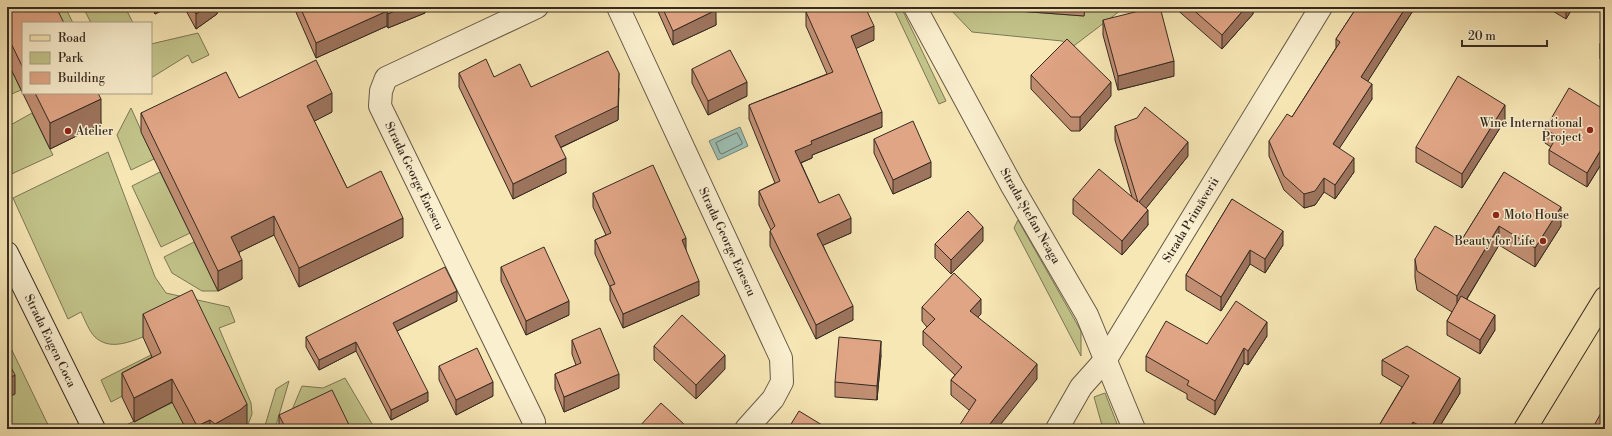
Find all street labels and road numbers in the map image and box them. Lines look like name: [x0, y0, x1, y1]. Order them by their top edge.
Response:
street label: Strada George Enescu: [381, 119, 447, 233]
street label: Strada Ștefan Neaga: [996, 165, 1064, 267]
street label: Strada Primăverii: [1160, 175, 1222, 265]
street label: Strada George Enescu: [695, 185, 759, 299]
street label: Strada Eugen Coca: [21, 292, 79, 391]

